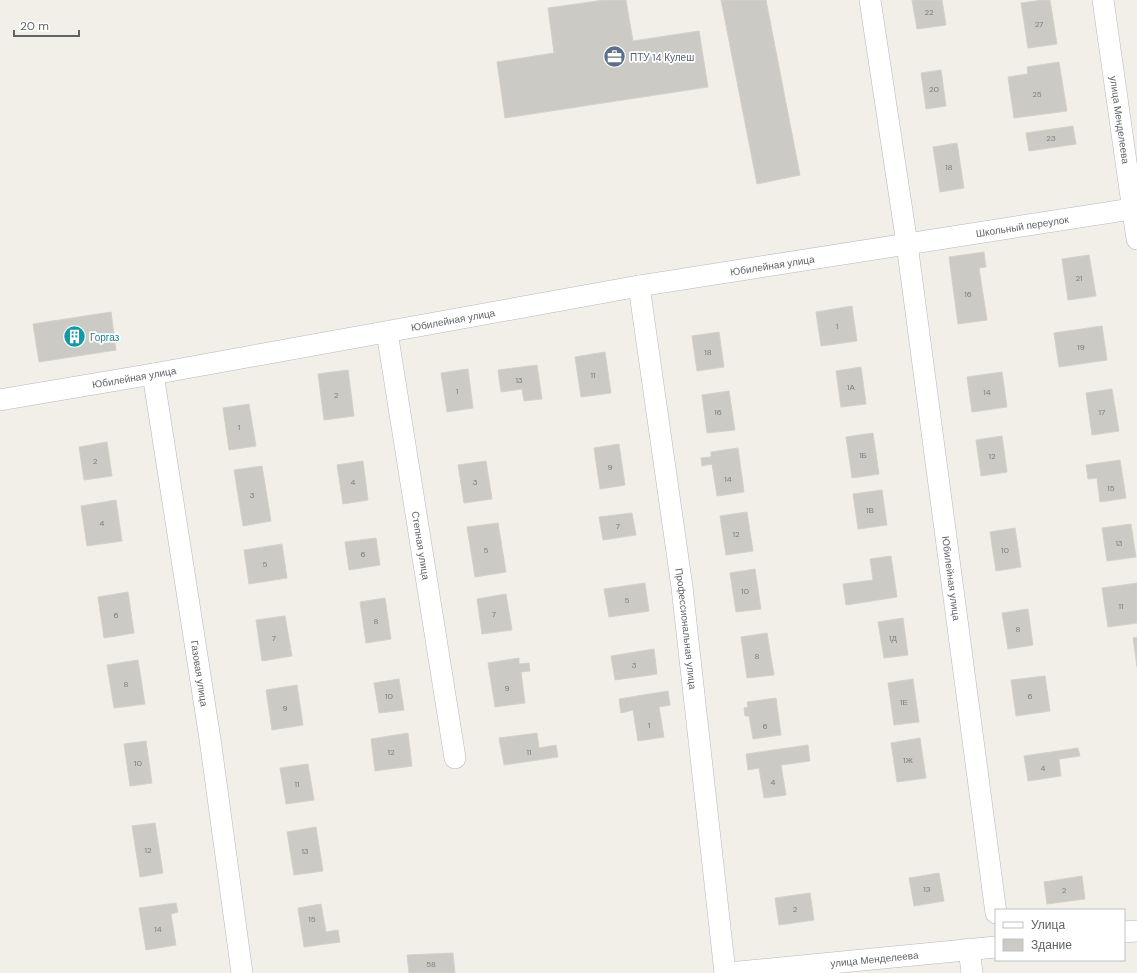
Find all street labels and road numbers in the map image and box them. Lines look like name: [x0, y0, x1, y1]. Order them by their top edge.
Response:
street label: улица Менделеева: [1107, 75, 1133, 165]
street label: Школьный переулок: [975, 212, 1070, 240]
street label: Юбилейная улица: [729, 252, 816, 278]
street label: Юбилейная улица: [410, 306, 496, 334]
street label: Юбилейная улица: [91, 363, 178, 391]
street label: Степная улица: [409, 510, 433, 581]
street label: Юбилейная улица: [939, 535, 964, 622]
street label: Профессиональная улица: [673, 567, 700, 691]
street label: Газовая улица: [188, 639, 211, 708]
street label: улица Менделеева: [830, 948, 919, 970]

